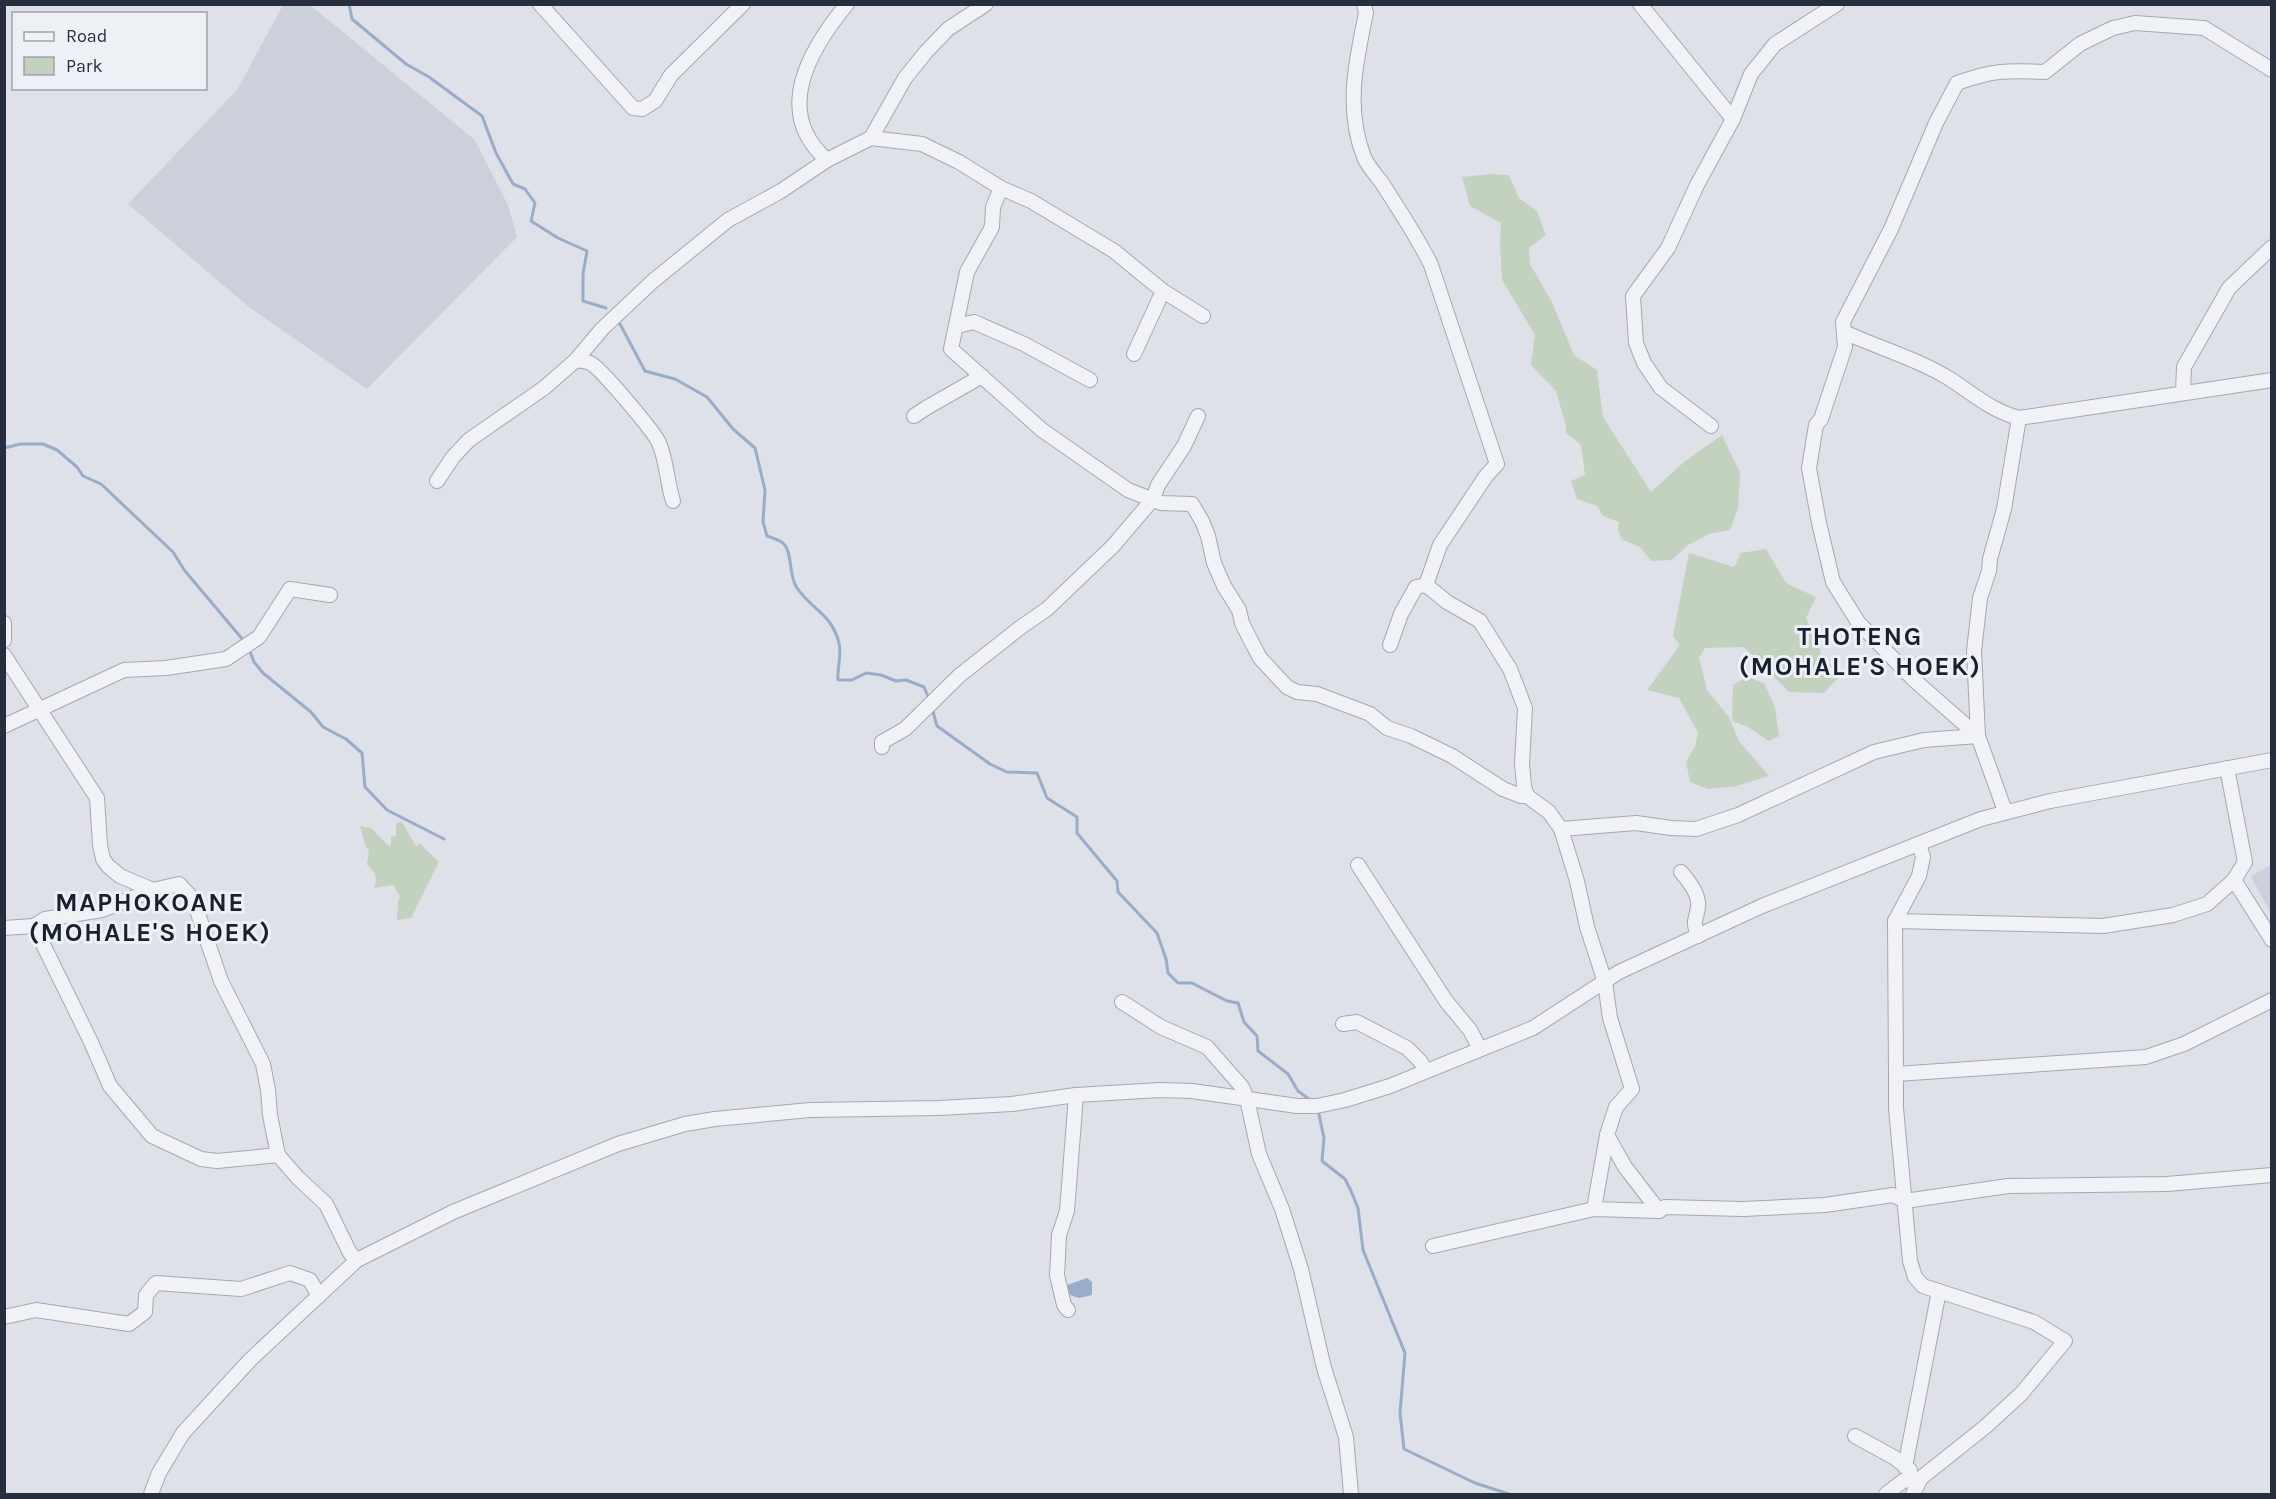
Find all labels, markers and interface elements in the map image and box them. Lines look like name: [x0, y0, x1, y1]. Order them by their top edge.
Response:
legend: [12, 12, 207, 90]
text: Road: [66, 25, 107, 47]
text: Park: [66, 55, 103, 77]
district label: THOTENG (MOHALE'S HOEK): [1739, 621, 1981, 682]
district label: MAPHOKOANE (MOHALE'S HOEK): [29, 887, 271, 948]

